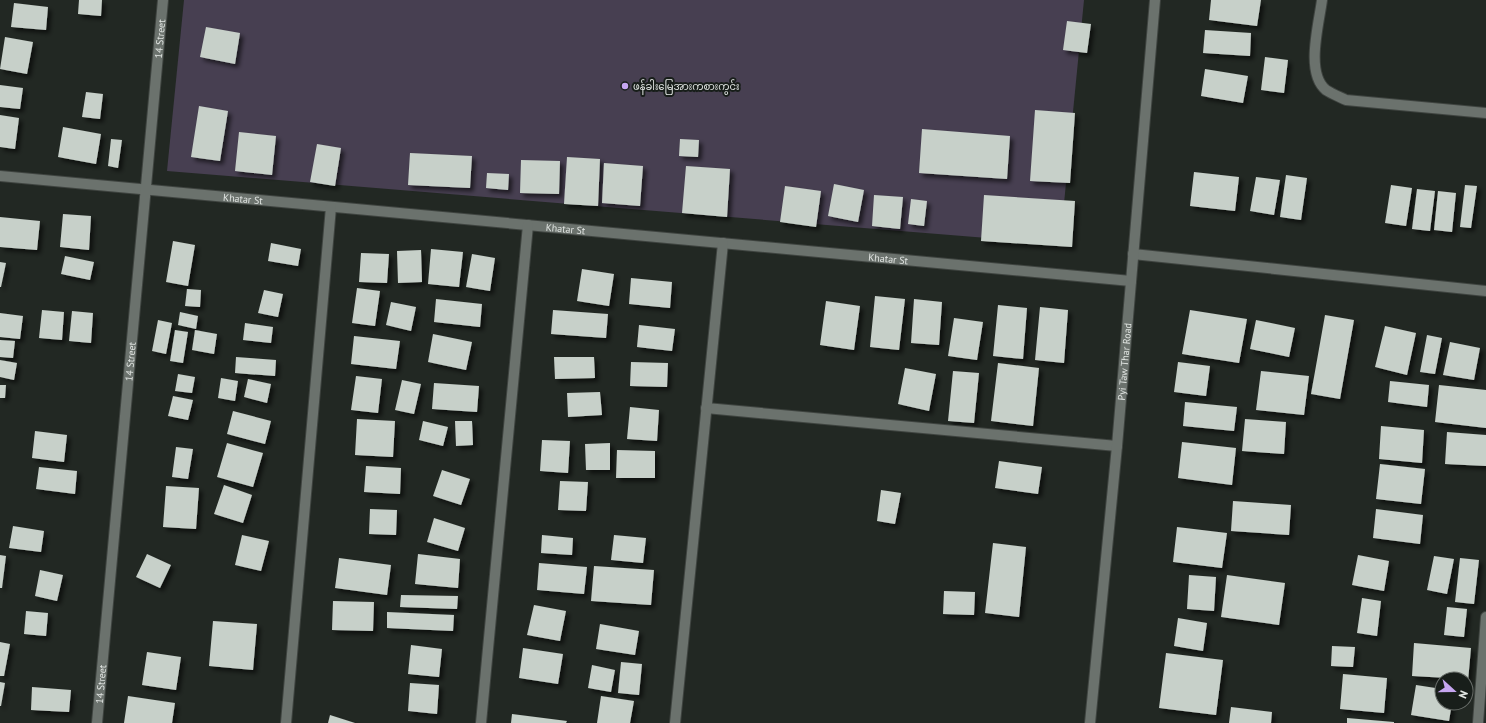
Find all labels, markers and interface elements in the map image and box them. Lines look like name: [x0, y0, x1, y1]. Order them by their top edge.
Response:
street label: 14 Street: [151, 18, 168, 59]
place label: ဖန်ခါးမြေအားကစားကွင်း: [633, 79, 739, 95]
marker: ဖန်ခါးမြေအားကစားကွင်း: [620, 81, 630, 91]
street label: Khatar St: [223, 190, 264, 207]
street label: Khatar St: [545, 220, 587, 237]
street label: Khatar St: [868, 250, 909, 267]
street label: Pyi Taw Thar Road: [1114, 322, 1134, 401]
street label: 14 Street: [122, 341, 138, 382]
street label: 14 Street: [92, 663, 109, 704]
north arrow: [1434, 671, 1474, 711]
text: N: [1456, 689, 1471, 700]

